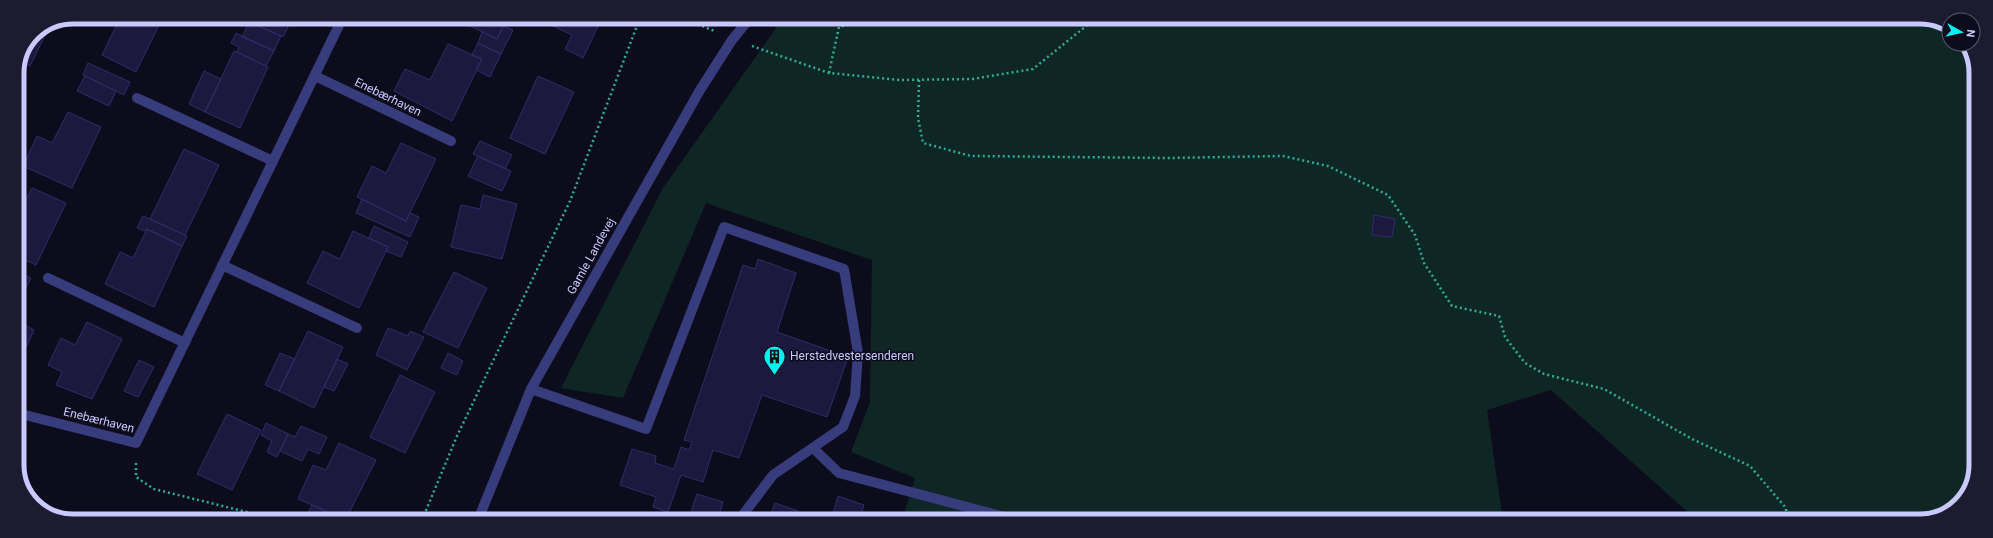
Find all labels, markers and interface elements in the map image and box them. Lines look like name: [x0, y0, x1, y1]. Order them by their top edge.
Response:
north arrow: [1941, 12, 1981, 52]
text: N: [1963, 29, 1977, 38]
street label: Enebærhaven: [352, 75, 424, 119]
street label: Gamle Landevej: [564, 215, 618, 297]
building icon: Herstedvestersenderen: [761, 343, 787, 376]
place label: Herstedvestersenderen: [790, 349, 914, 363]
street label: Enebærhaven: [62, 404, 136, 436]

